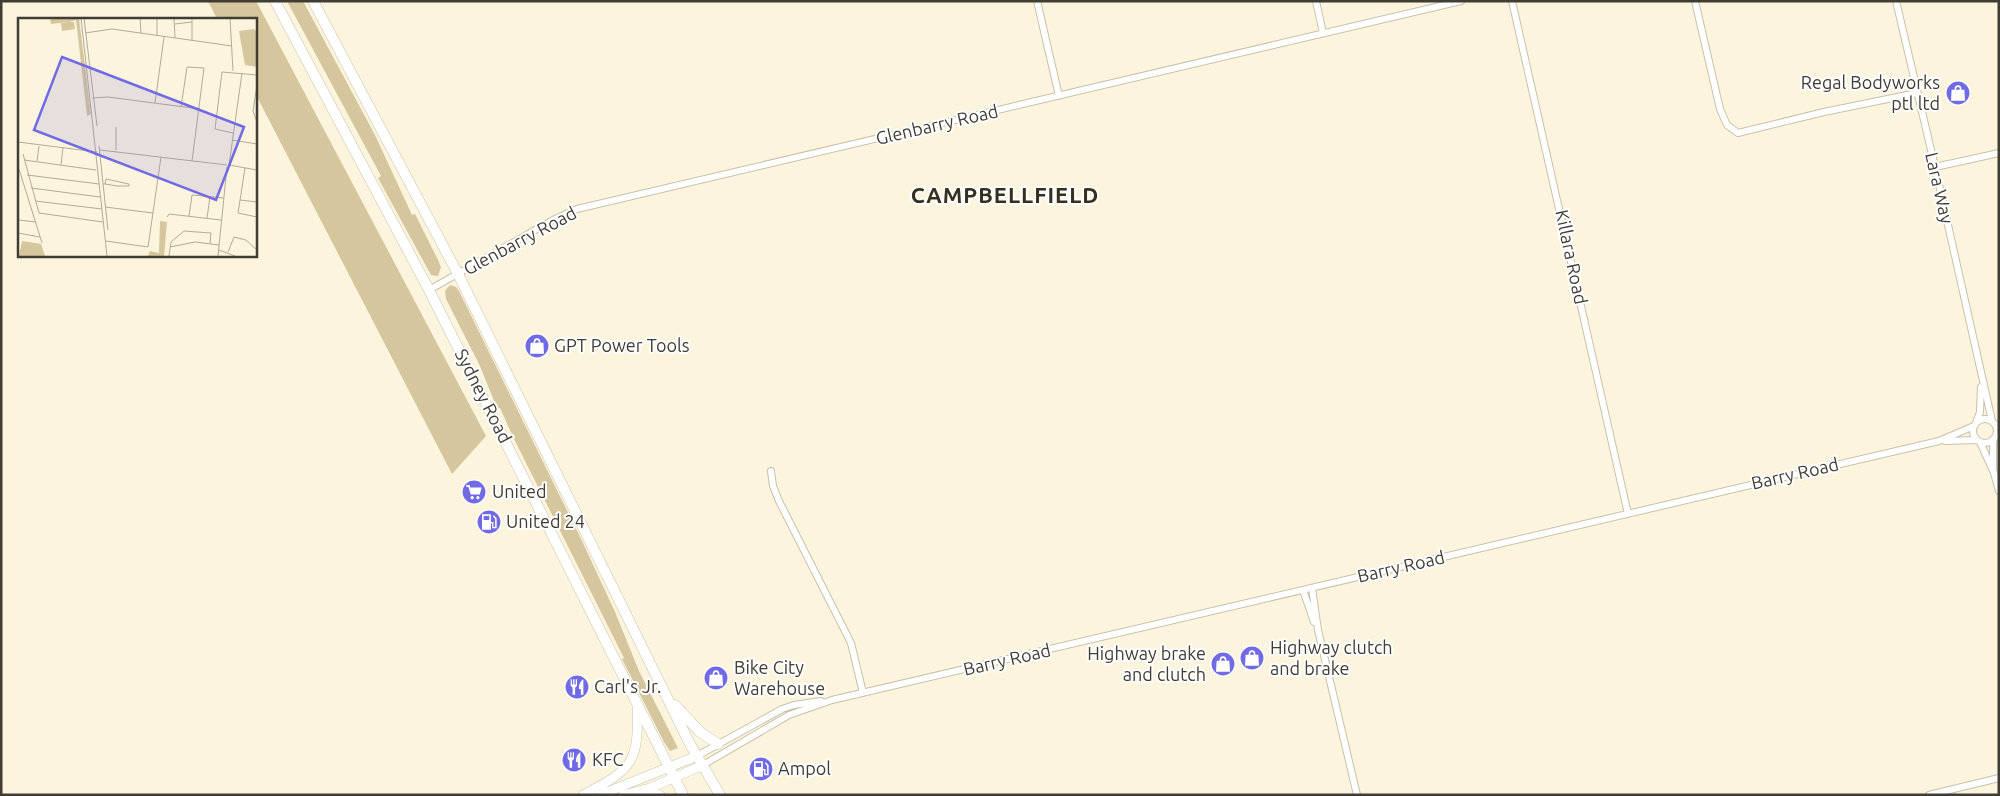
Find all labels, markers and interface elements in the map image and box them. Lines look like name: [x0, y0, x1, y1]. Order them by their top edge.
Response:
inset map: [18, 18, 256, 256]
place label: Regal Bodyworks ptl ltd: [1801, 72, 1940, 113]
shop icon: Regal Bodyworks ptl ltd: [1945, 80, 1971, 106]
street label: Glenbarry Road: [874, 100, 1000, 148]
street label: Lara Way: [1922, 150, 1958, 226]
district label: CAMPBELLFIELD: [911, 182, 1099, 207]
street label: Glenbarry Road: [460, 202, 579, 278]
street label: Killara Road: [1552, 208, 1592, 306]
shop icon: GPT Power Tools: [524, 333, 550, 359]
place label: GPT Power Tools: [554, 335, 690, 355]
street label: Sydney Road: [452, 345, 516, 446]
street label: Barry Road: [1749, 453, 1840, 493]
supermarket icon: United: [461, 479, 487, 505]
place label: United: [492, 481, 546, 501]
fuel station icon: United 24: [476, 509, 502, 535]
place label: United 24: [506, 511, 585, 531]
street label: Barry Road: [1355, 546, 1446, 586]
place label: Highway clutch and brake: [1270, 637, 1393, 678]
street label: Barry Road: [961, 639, 1052, 679]
place label: Highway brake and clutch: [1087, 643, 1206, 684]
shop icon: Highway clutch and brake: [1239, 645, 1265, 671]
shop icon: Highway brake and clutch: [1210, 651, 1236, 677]
place label: Bike City Warehouse: [734, 657, 825, 698]
shop icon: Bike City Warehouse: [703, 665, 729, 691]
restaurant icon: Carl's Jr.: [564, 674, 590, 700]
place label: Carl's Jr.: [594, 676, 661, 696]
restaurant icon: KFC: [561, 747, 587, 773]
place label: KFC: [592, 749, 623, 769]
fuel station icon: Ampol: [748, 756, 774, 782]
place label: Ampol: [778, 758, 831, 778]

